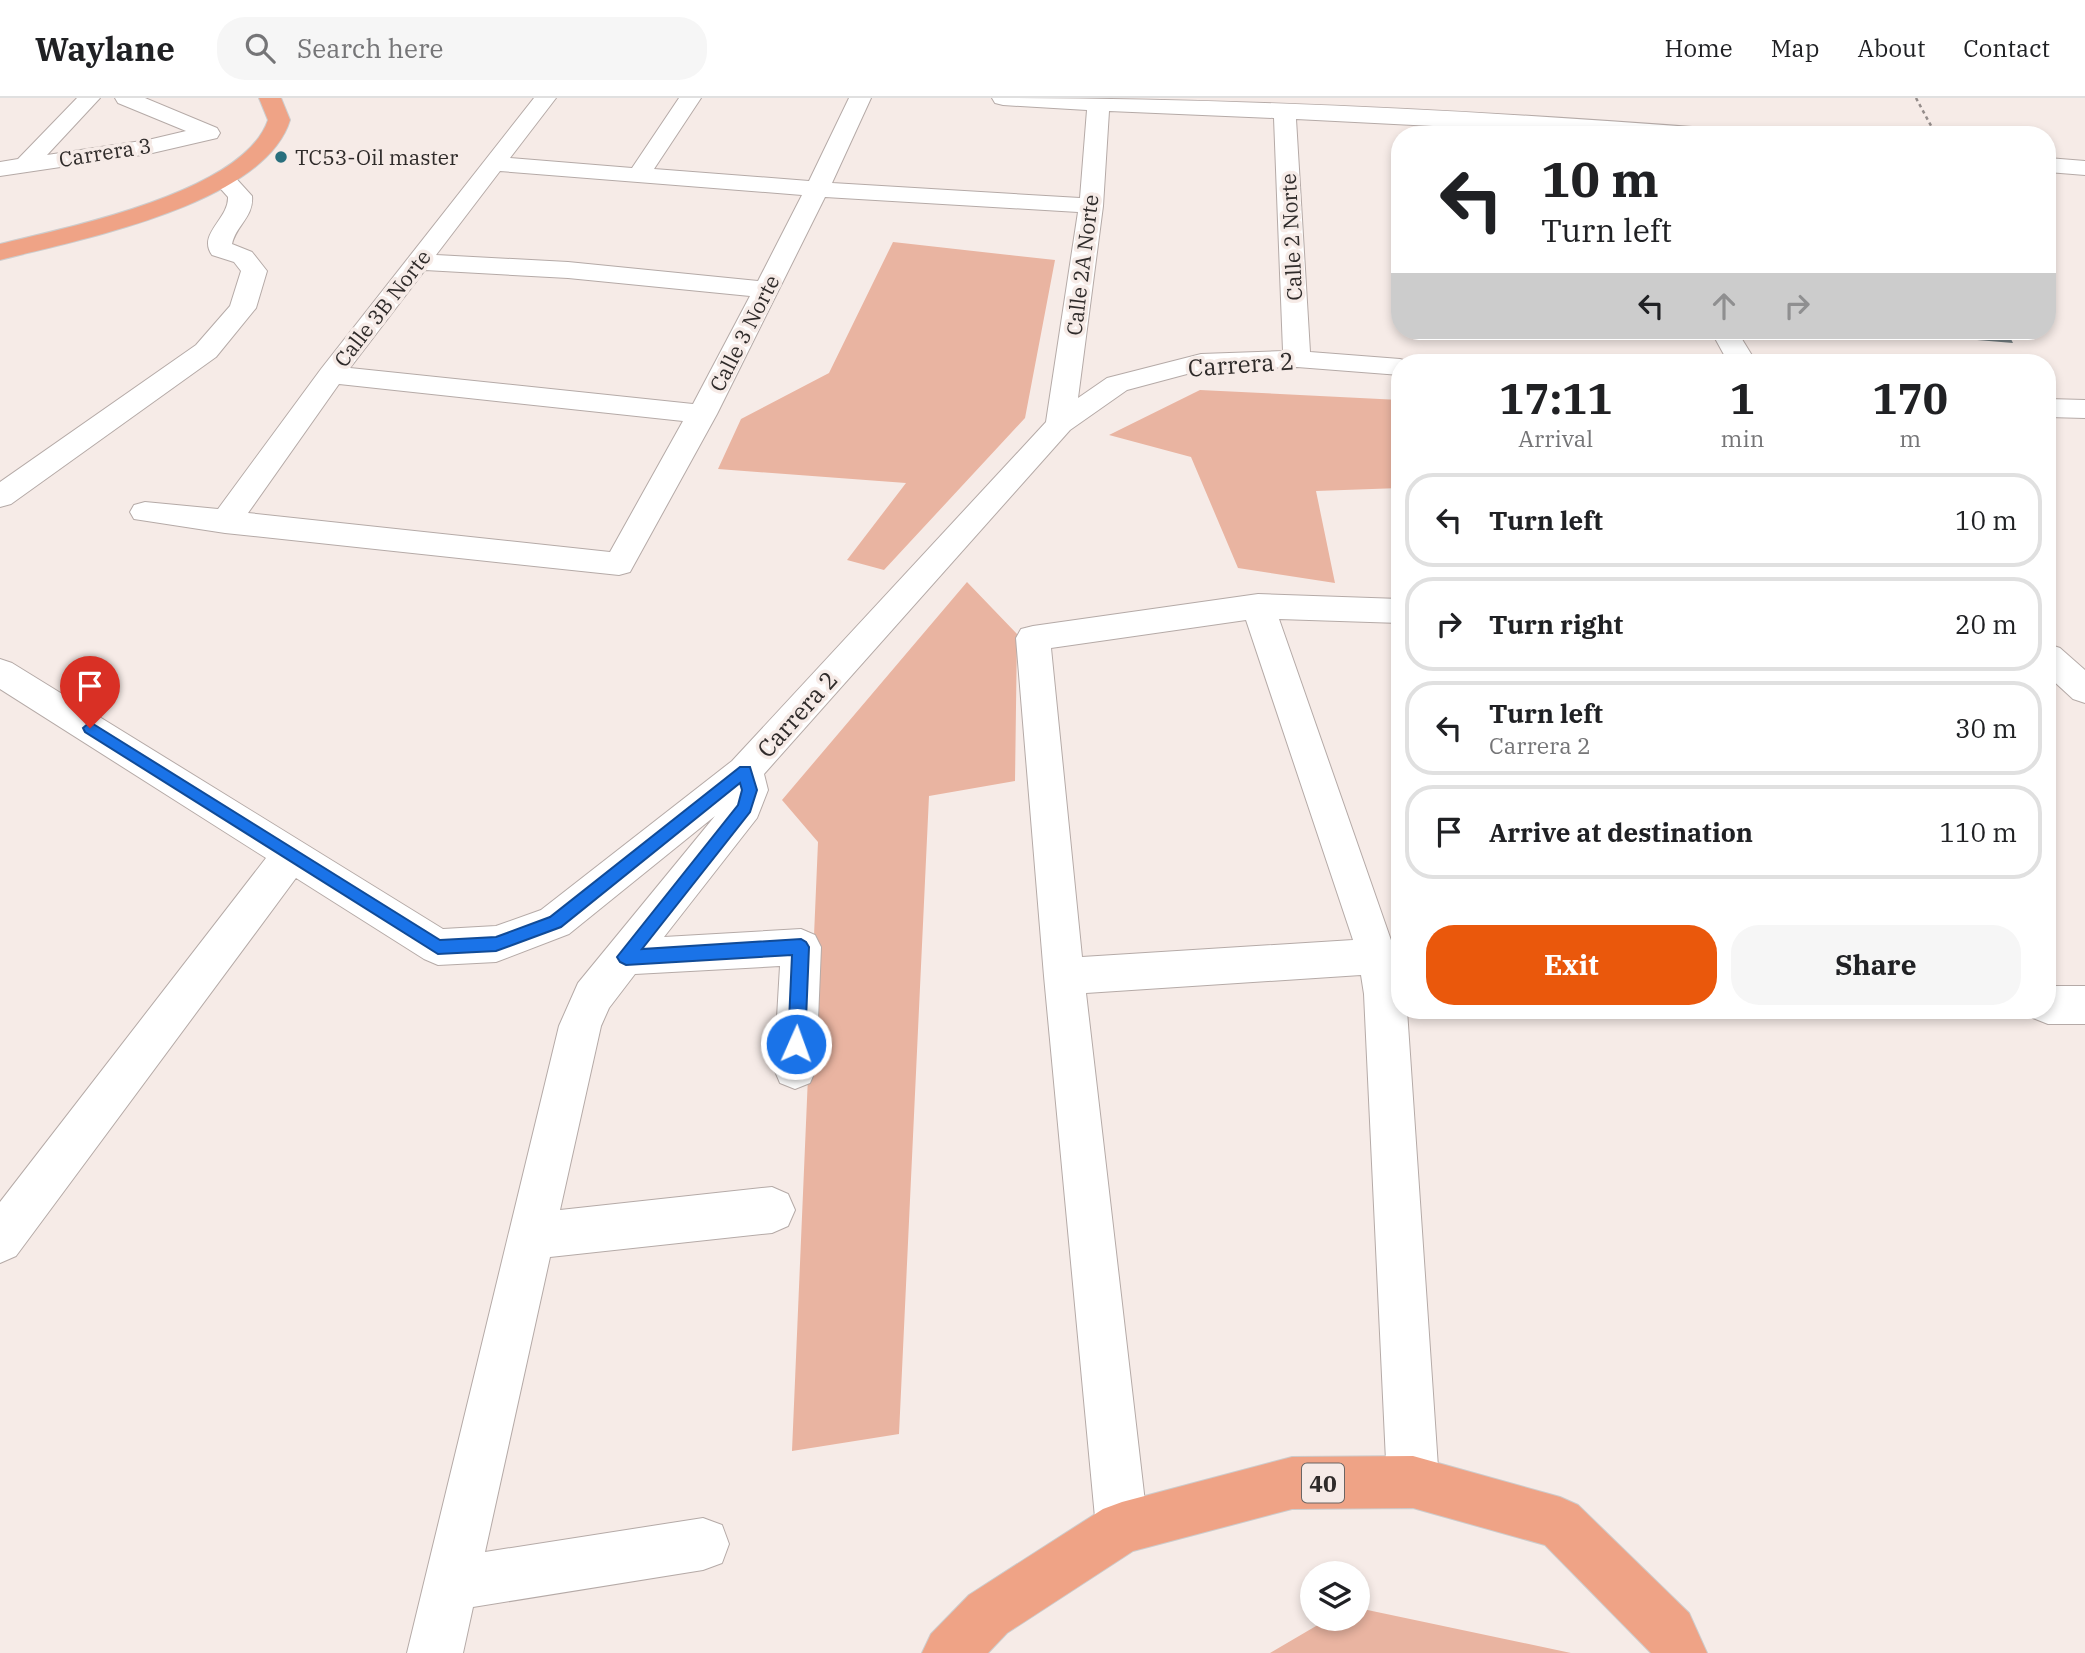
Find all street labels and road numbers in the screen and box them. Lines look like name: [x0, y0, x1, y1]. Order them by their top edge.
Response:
street label: Carrera 3: [57, 131, 153, 173]
street label: Calle 2 Norte: [1274, 173, 1308, 301]
street label: Calle 2A Norte: [1059, 193, 1105, 337]
street label: Calle 3B Norte: [327, 244, 437, 372]
street label: Calle 3 Norte: [703, 270, 785, 396]
street label: Carrera 2: [1187, 344, 1295, 384]
street label: Carrera 2: [750, 664, 844, 764]
road number: 40: [1302, 1464, 1344, 1502]

